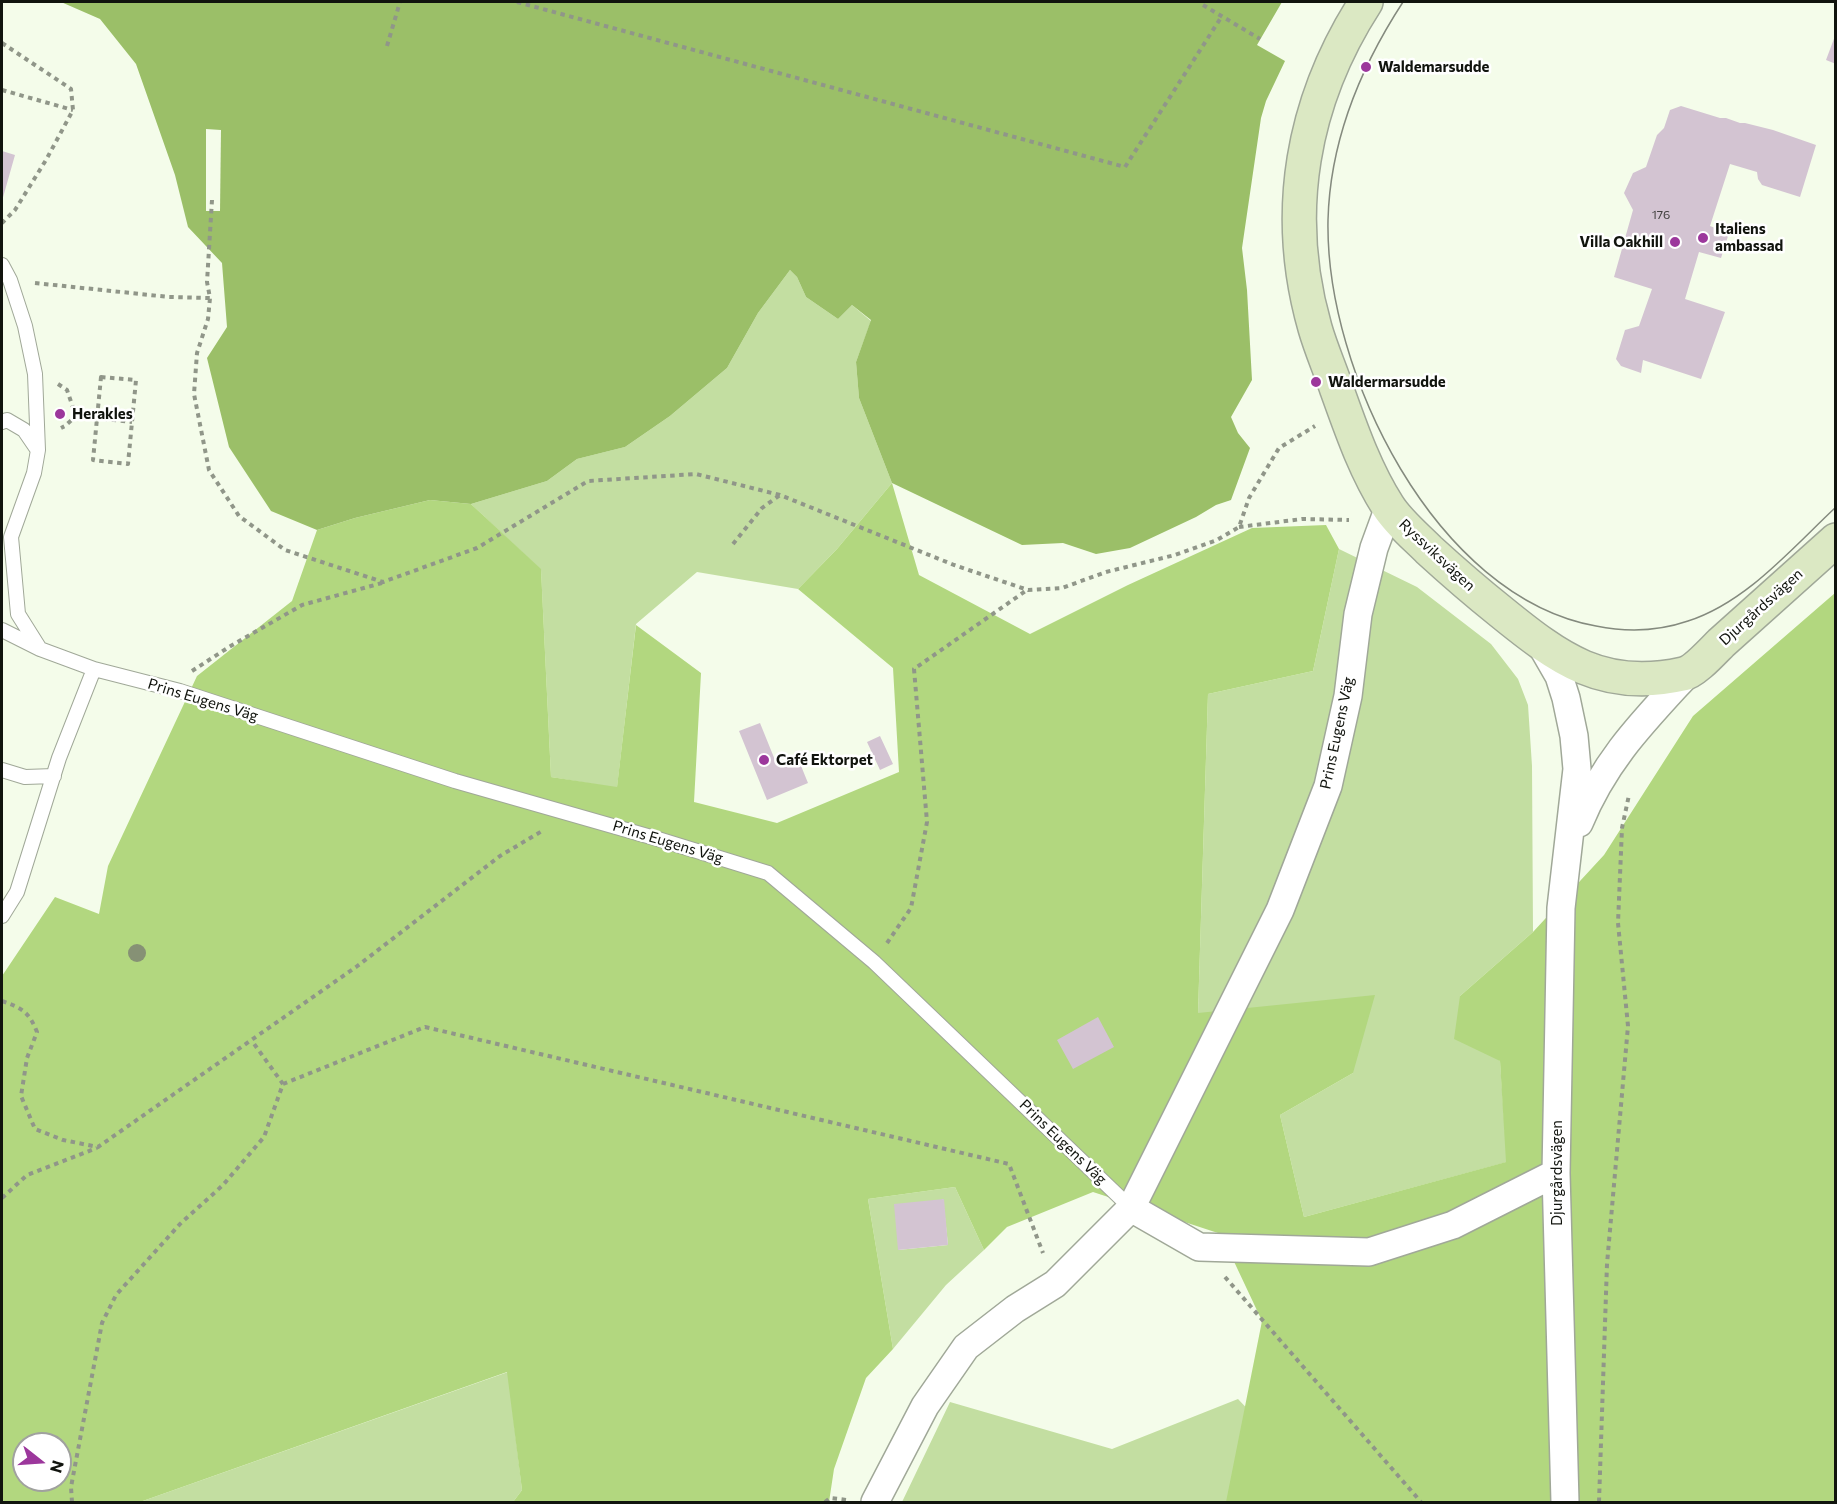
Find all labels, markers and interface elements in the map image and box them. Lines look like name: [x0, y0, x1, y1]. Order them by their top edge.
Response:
place label: Waldemarsudde: [1378, 58, 1489, 76]
marker: Waldemarsudde: [1359, 60, 1373, 74]
house number: 176: [1652, 208, 1670, 222]
place label: Italiens ambassad: [1715, 220, 1783, 255]
marker: Italiens ambassad: [1696, 231, 1710, 245]
place label: Villa Oakhill: [1579, 233, 1663, 251]
marker: Villa Oakhill: [1668, 235, 1682, 249]
place label: Waldermarsudde: [1328, 373, 1446, 391]
marker: Waldermarsudde: [1309, 375, 1323, 389]
place label: Herakles: [72, 405, 133, 423]
marker: Herakles: [53, 407, 67, 421]
street label: Ryssviksvägen: [1395, 515, 1479, 595]
street label: Djurgårdsvägen: [1716, 565, 1806, 649]
street label: Prins Eugens Väg: [146, 675, 260, 725]
street label: Prins Eugens Väg: [1316, 675, 1358, 791]
place label: Café Ektorpet: [776, 751, 873, 769]
marker: Café Ektorpet: [757, 753, 771, 767]
street label: Prins Eugens Väg: [611, 817, 725, 867]
street label: Prins Eugens Väg: [1016, 1096, 1110, 1188]
street label: Djurgårdsvägen: [1548, 1120, 1566, 1226]
north arrow: [12, 1432, 72, 1492]
text: N: [47, 1458, 69, 1475]

